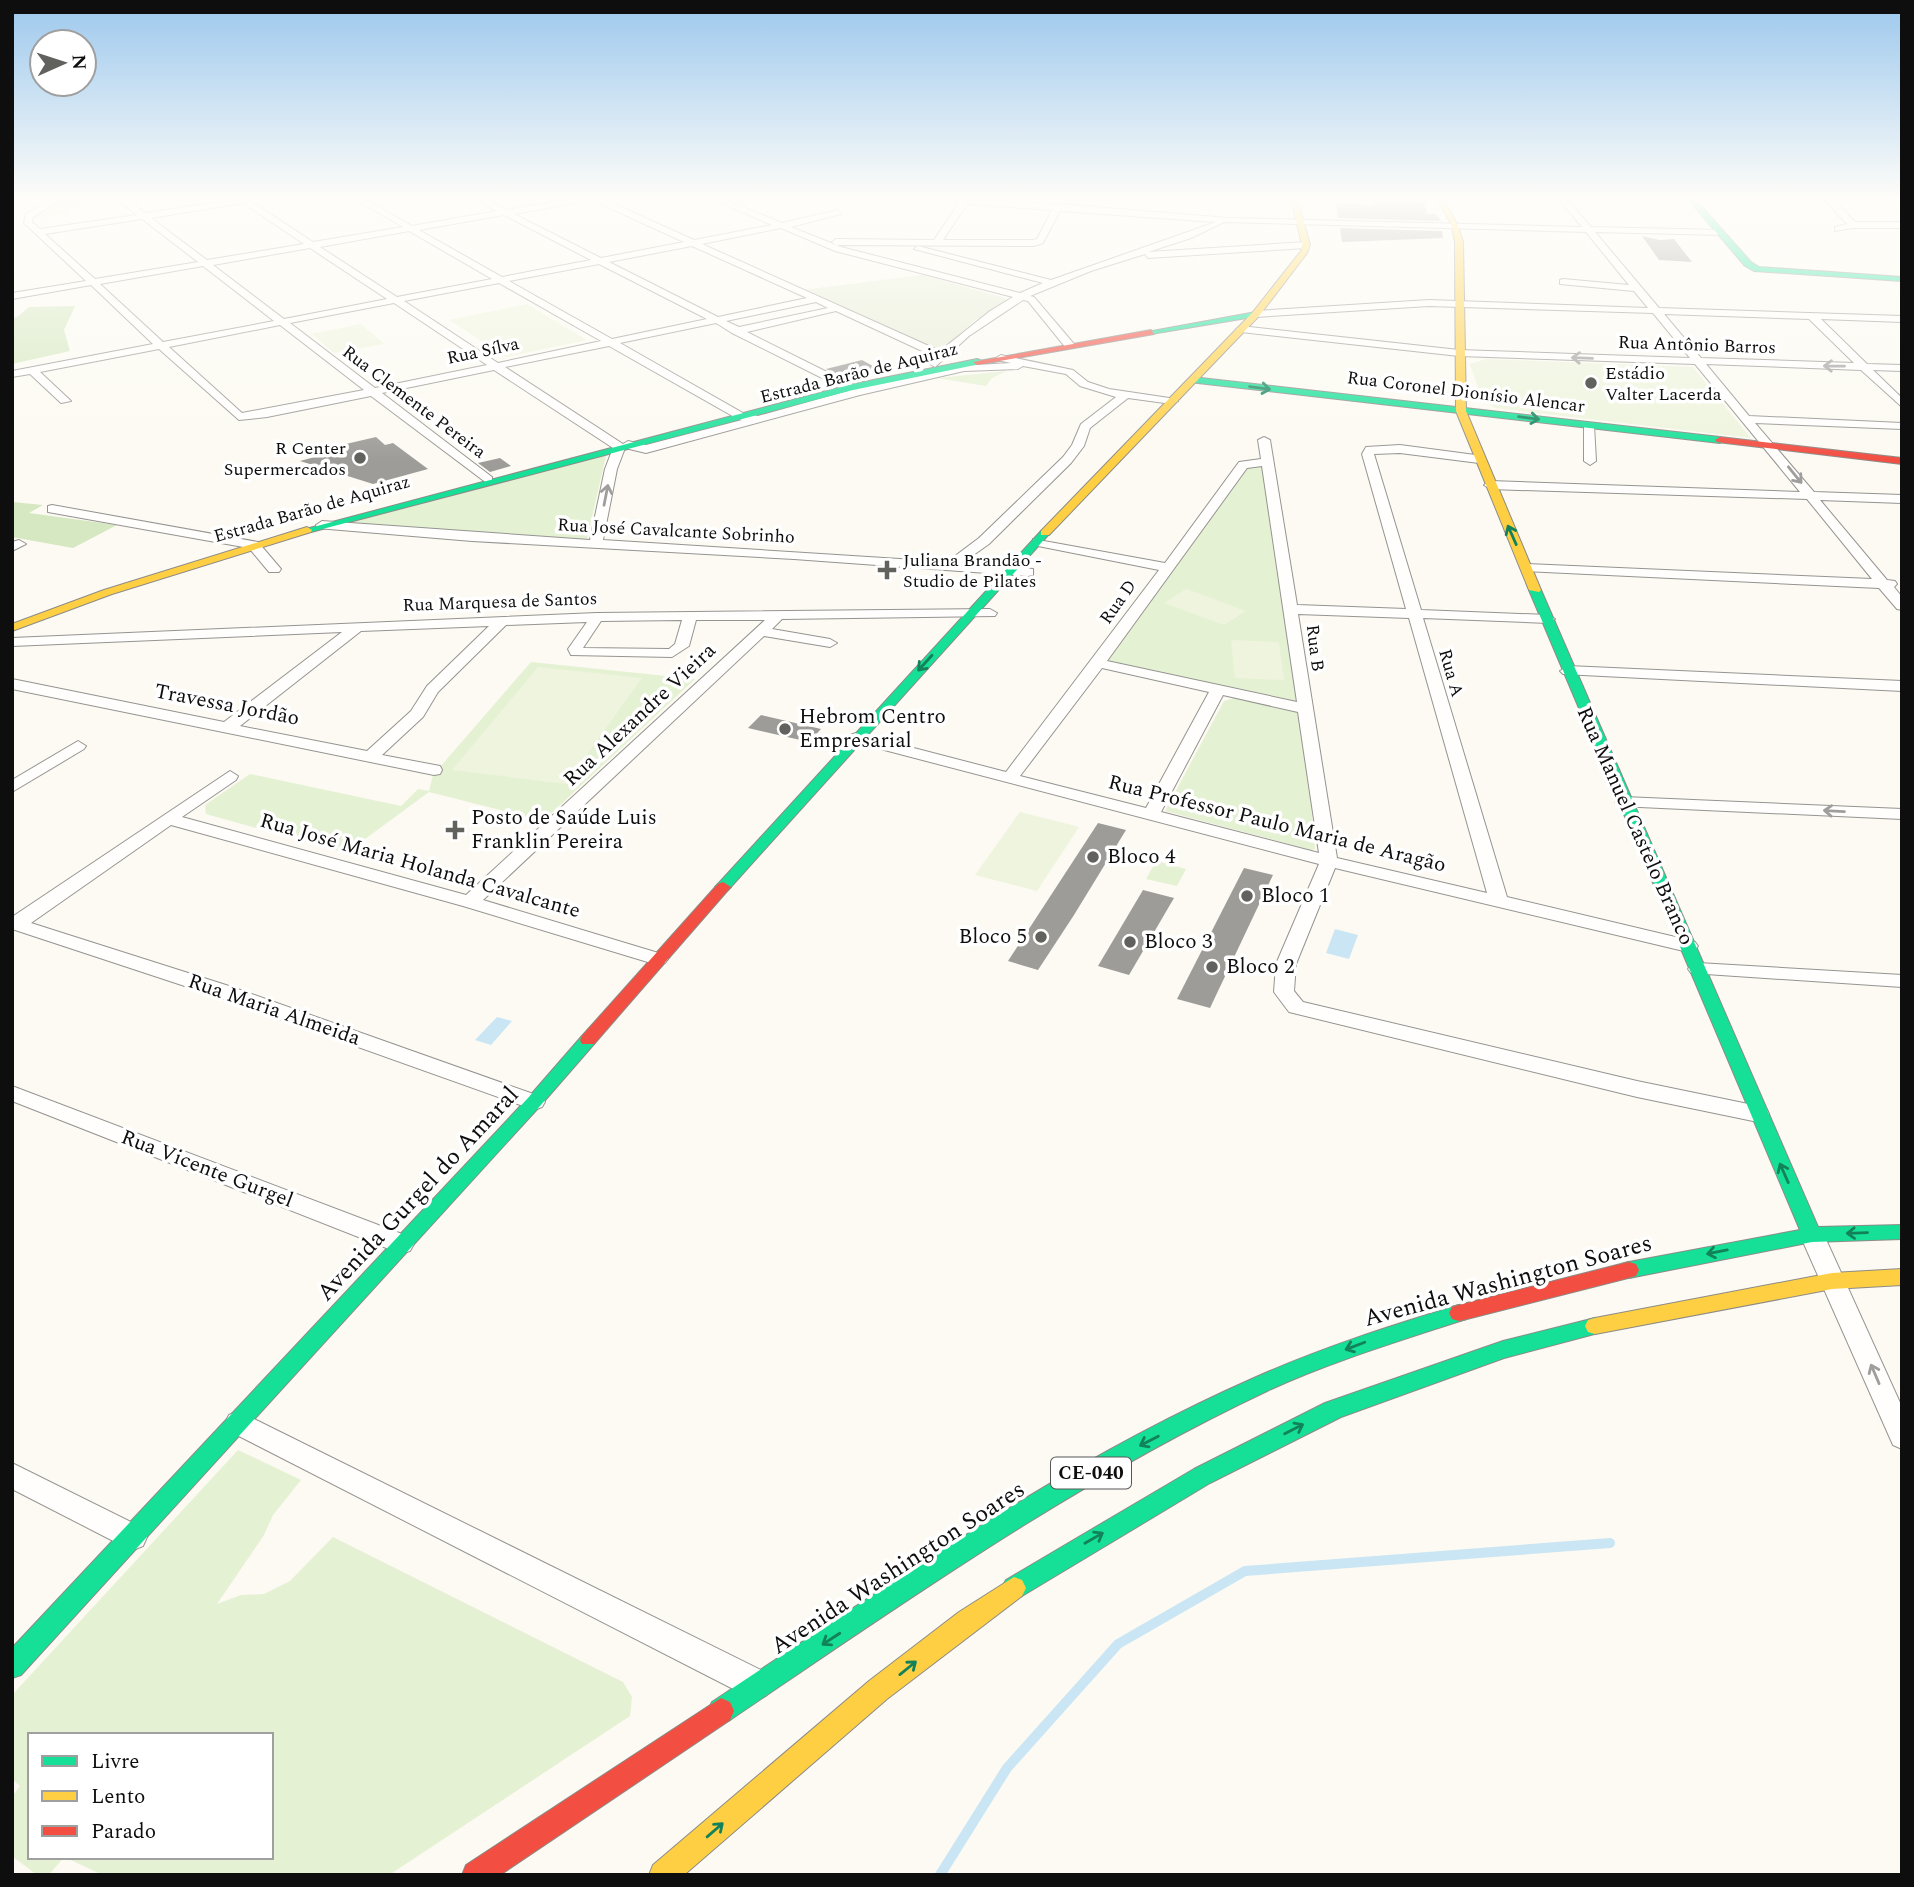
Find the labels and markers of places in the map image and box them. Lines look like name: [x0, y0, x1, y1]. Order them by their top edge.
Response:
place label: Estádio Valter Lacerda: [1605, 360, 1722, 408]
marker: Estádio Valter Lacerda: [1583, 375, 1599, 391]
place label: R Center Supermercados: [224, 435, 346, 483]
marker: R Center Supermercados: [352, 450, 368, 466]
place label: Juliana Brandão - Studio de Pilates: [903, 547, 1042, 595]
marker: Juliana Brandão - Studio de Pilates: [877, 560, 897, 580]
place label: Hebrom Centro Empresarial: [799, 701, 946, 757]
marker: Hebrom Centro Empresarial: [777, 721, 793, 737]
place label: Posto de Saúde Luis Franklin Pereira: [471, 802, 657, 858]
marker: Posto de Saúde Luis Franklin Pereira: [445, 820, 465, 840]
place label: Bloco 4: [1107, 841, 1176, 873]
marker: Bloco 4: [1085, 849, 1101, 865]
place label: Bloco 1: [1261, 880, 1329, 912]
marker: Bloco 1: [1239, 888, 1255, 904]
place label: Bloco 5: [959, 921, 1027, 953]
place label: Bloco 3: [1144, 926, 1213, 958]
marker: Bloco 5: [1033, 929, 1049, 945]
marker: Bloco 3: [1122, 934, 1138, 950]
place label: Bloco 2: [1226, 951, 1294, 983]
marker: Bloco 2: [1204, 959, 1220, 975]

